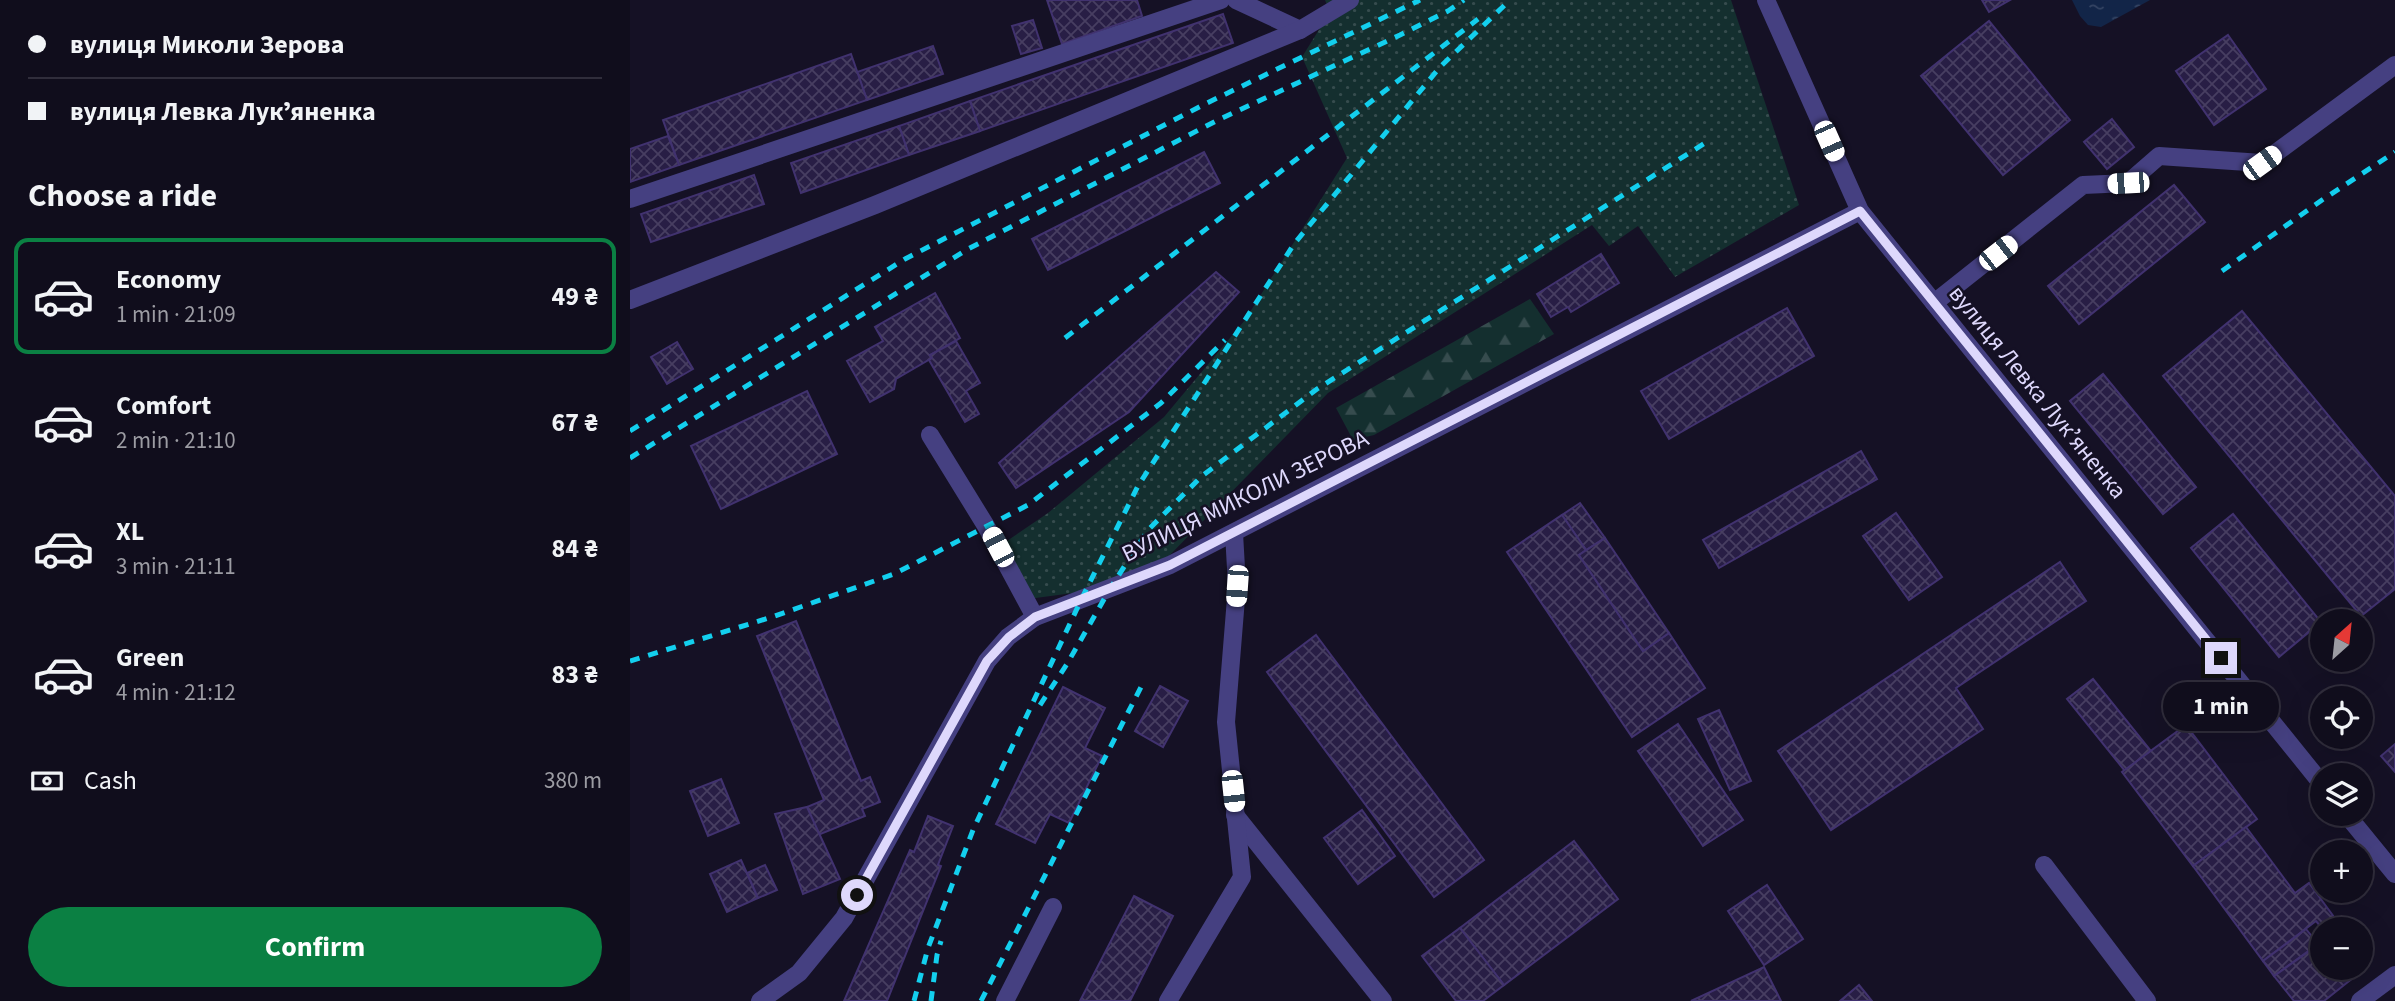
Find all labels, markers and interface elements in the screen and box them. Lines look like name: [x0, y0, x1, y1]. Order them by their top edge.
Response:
text: вулиця Миколи Зерова: [70, 26, 344, 63]
text: вулиця Левка Лукʼяненка: [70, 93, 376, 130]
car: [1811, 118, 1848, 164]
car: [2239, 142, 2286, 184]
car: [2107, 171, 2150, 195]
text: Choose a ride: [28, 173, 217, 219]
car: [1975, 232, 2022, 274]
text: Economy: [116, 261, 221, 298]
icon: car: [32, 265, 95, 328]
text: 49 ₴: [552, 278, 598, 315]
street label: вулиця Левка Лукʼяненка: [1940, 278, 2135, 507]
text: 1 min · 21:09: [116, 298, 236, 331]
text: Comfort: [116, 387, 211, 424]
icon: car: [32, 391, 95, 454]
text: 67 ₴: [552, 404, 598, 441]
street label: ВУЛИЦЯ МИКОЛИ ЗЕРОВА: [1116, 421, 1375, 572]
text: 2 min · 21:10: [116, 424, 236, 457]
text: XL: [116, 513, 144, 550]
icon: car: [32, 517, 95, 580]
car: [979, 524, 1018, 570]
text: 84 ₴: [552, 530, 598, 567]
text: 3 min · 21:11: [116, 550, 236, 583]
car: [1226, 564, 1249, 608]
north arrow: [2310, 609, 2373, 672]
map controls: [2310, 609, 2373, 980]
text: Green: [116, 639, 184, 676]
route end: [2205, 642, 2237, 674]
icon: car: [32, 643, 95, 706]
text: 83 ₴: [552, 656, 598, 693]
text: 4 min · 21:12: [116, 676, 236, 709]
callout: 1 min: [2163, 682, 2279, 732]
button: locate: [2310, 686, 2373, 749]
text: 1 min: [2193, 690, 2249, 723]
icon: cash: [28, 762, 66, 800]
text: Cash: [84, 762, 137, 799]
button: layers: [2310, 763, 2373, 826]
text: 380 m: [544, 764, 602, 797]
car: [1221, 769, 1246, 813]
button: +: [2310, 840, 2373, 903]
route start: [841, 879, 873, 911]
button: Confirm: [28, 907, 602, 987]
button: −: [2310, 917, 2373, 980]

